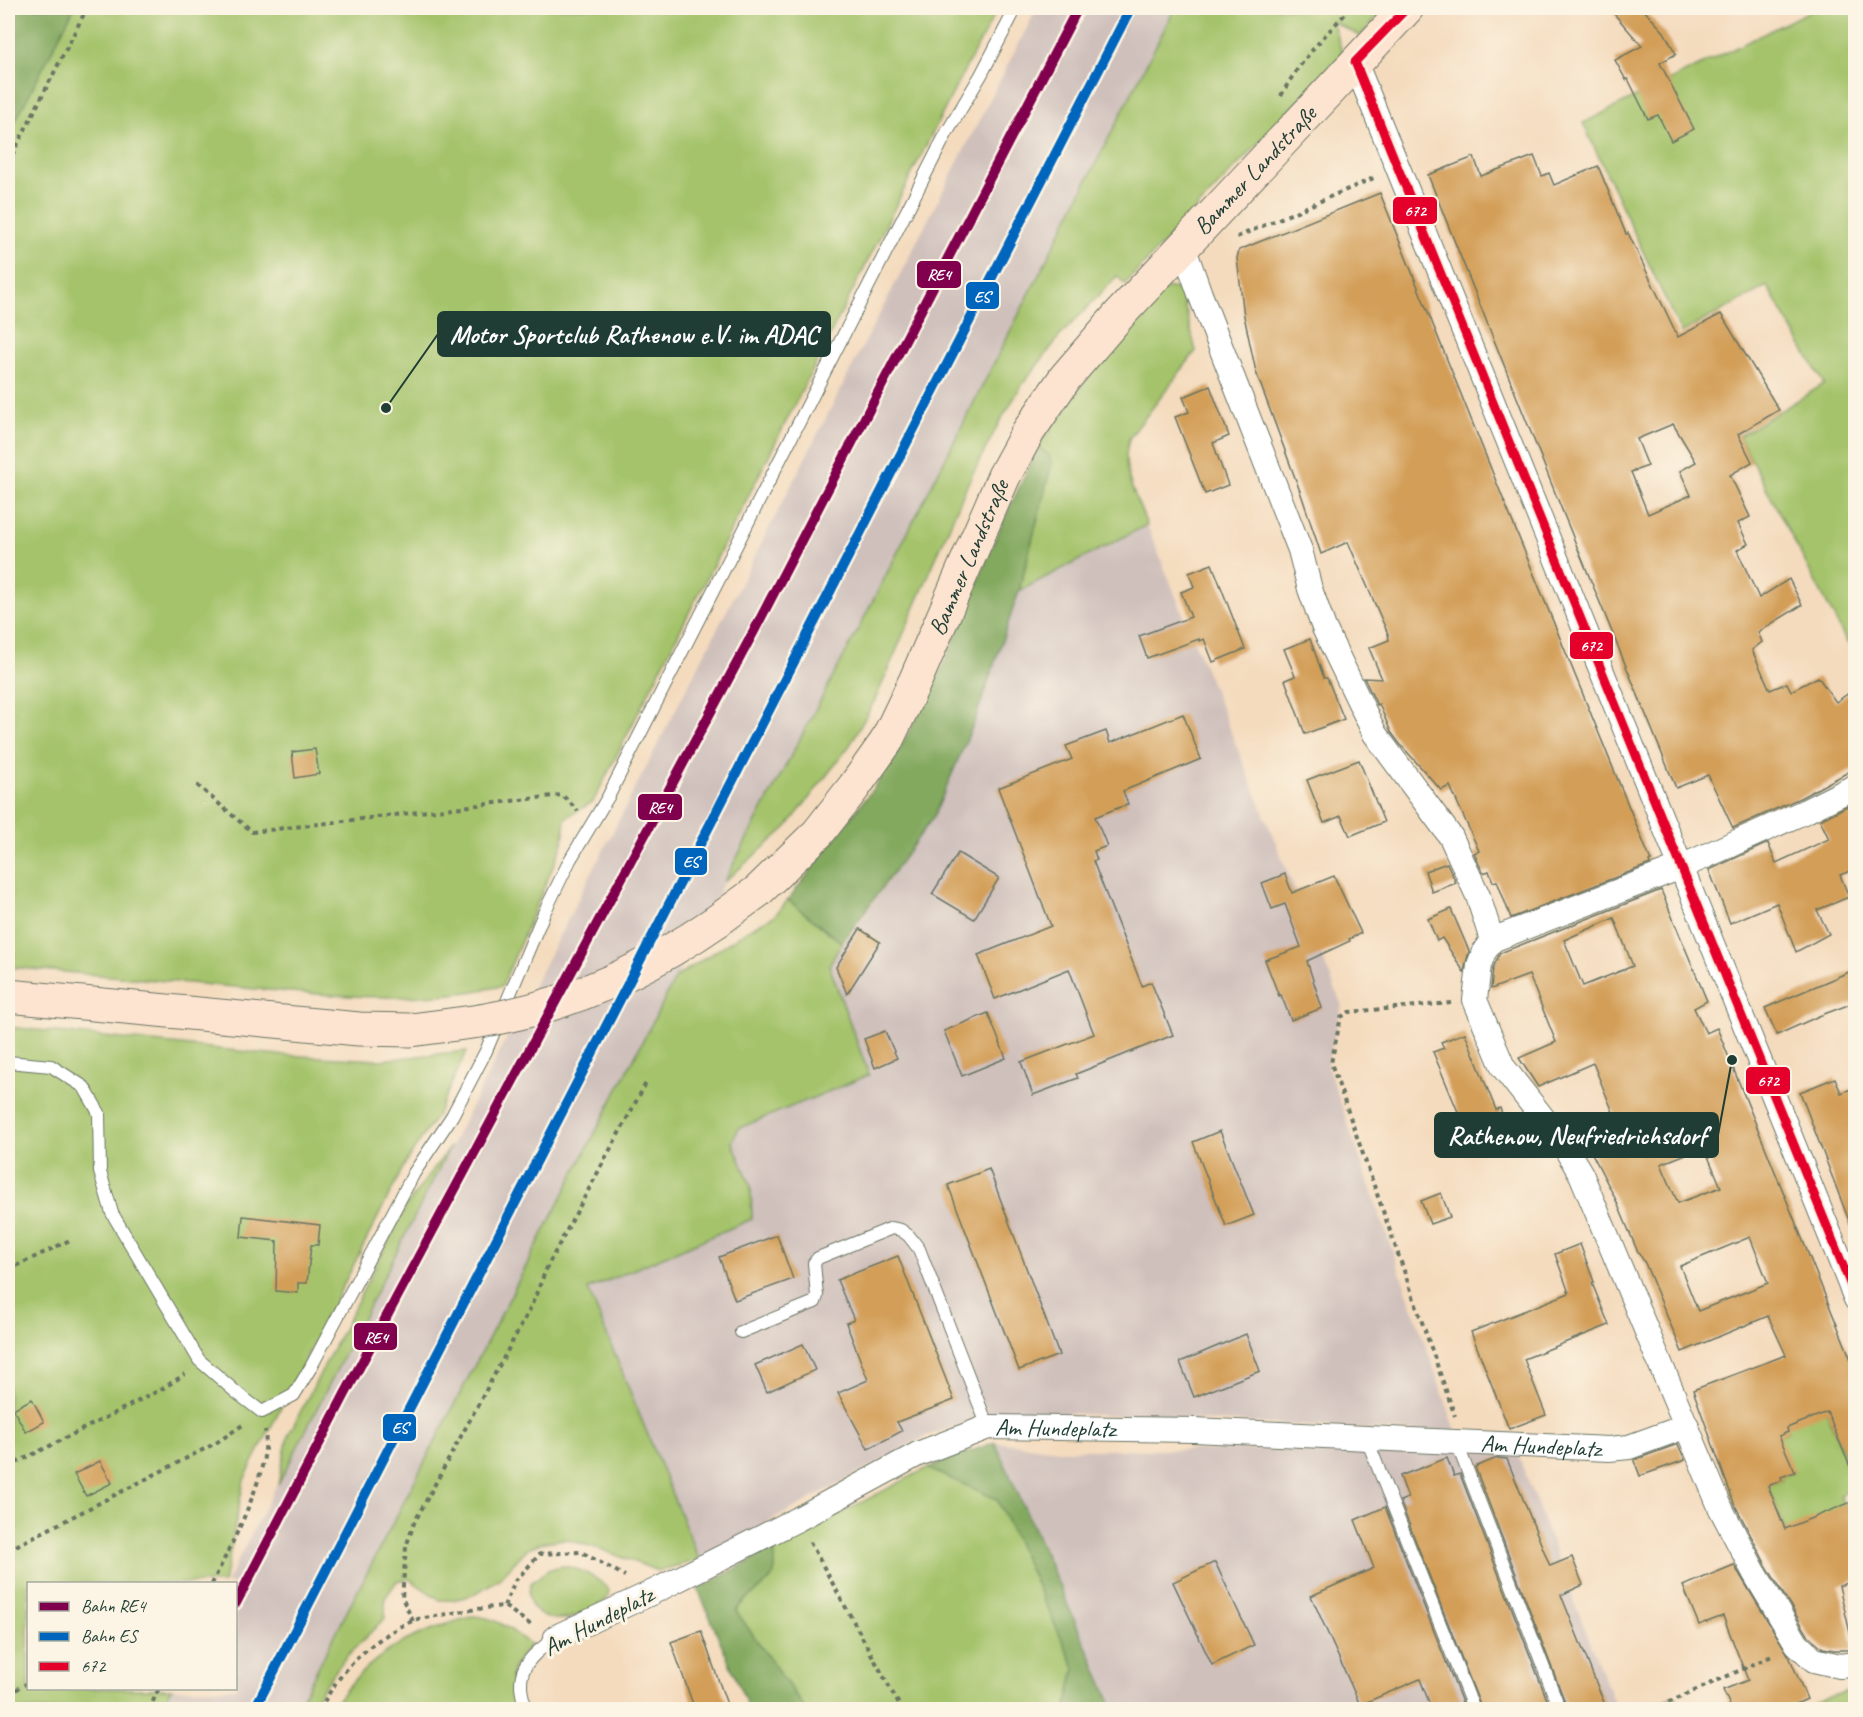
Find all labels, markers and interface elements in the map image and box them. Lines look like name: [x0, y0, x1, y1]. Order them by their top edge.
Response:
street label: Bammer Landstraße: [1187, 98, 1324, 241]
line badge: 672: [1392, 196, 1438, 225]
text: 672: [1404, 201, 1428, 221]
line badge: RE4: [916, 260, 962, 289]
text: RE4: [927, 265, 953, 285]
line badge: ES: [965, 281, 1000, 310]
text: ES: [974, 287, 994, 307]
callout: Motor Sportclub Rathenow e.V. im ADAC: [438, 312, 830, 356]
text: Motor Sportclub Rathenow e.V. im ADAC: [450, 318, 822, 351]
street label: Bammer Landstraße: [922, 473, 1016, 640]
line badge: 672: [1569, 631, 1614, 660]
text: 672: [1580, 636, 1604, 656]
line badge: RE4: [637, 793, 683, 821]
text: RE4: [648, 798, 674, 818]
line badge: ES: [674, 847, 708, 876]
text: ES: [683, 852, 703, 872]
line badge: 672: [1745, 1066, 1791, 1095]
text: 672: [1757, 1071, 1781, 1091]
callout: Rathenow, Neufriedrichsdorf: [1435, 1113, 1718, 1157]
text: Rathenow, Neufriedrichsdorf: [1447, 1119, 1713, 1152]
line badge: RE4: [353, 1322, 398, 1351]
text: RE4: [364, 1328, 390, 1348]
street label: Am Hundeplatz: [995, 1412, 1118, 1444]
line badge: ES: [382, 1413, 417, 1442]
text: ES: [392, 1418, 412, 1438]
street label: Am Hundeplatz: [1480, 1428, 1604, 1464]
street label: Am Hundeplatz: [538, 1578, 660, 1662]
legend: [27, 1582, 237, 1690]
text: Bahn RE4: [81, 1595, 148, 1617]
text: Bahn ES: [81, 1625, 139, 1647]
text: 672: [81, 1655, 107, 1677]

